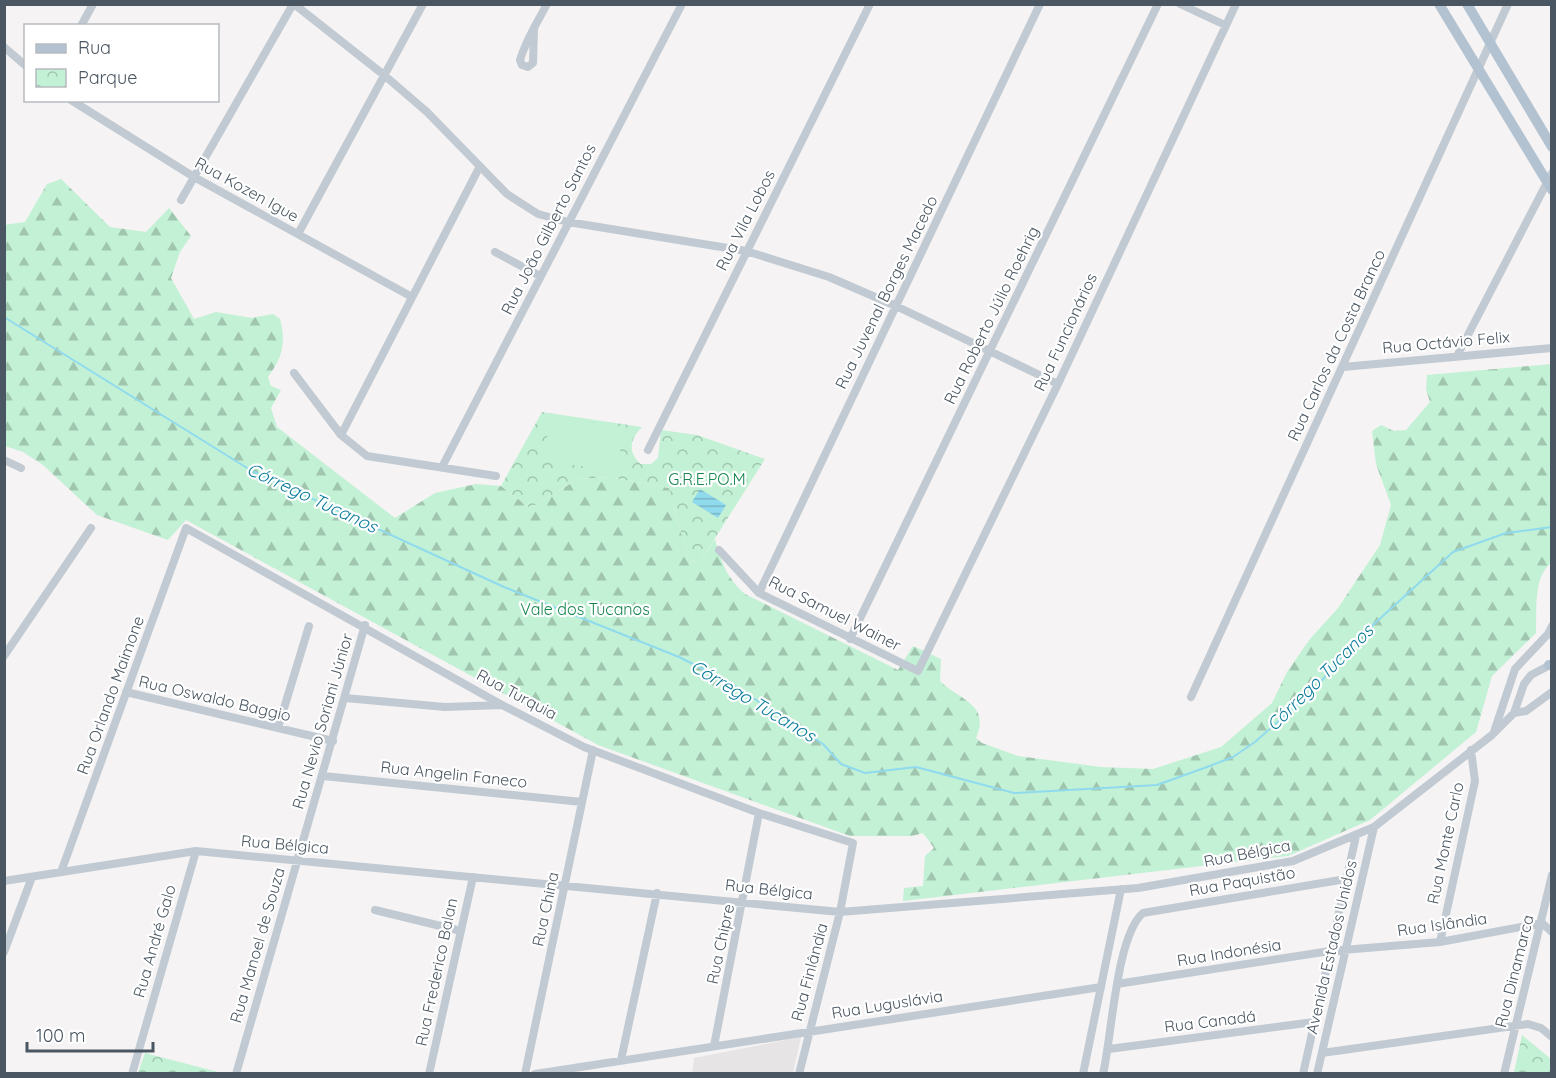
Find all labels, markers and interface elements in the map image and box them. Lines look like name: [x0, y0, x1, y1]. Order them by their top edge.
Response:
legend: [24, 24, 219, 102]
text: Rua: [78, 36, 111, 59]
text: Parque: [78, 66, 137, 89]
street label: Rua João Gilberto Santos: [496, 140, 600, 318]
street label: Rua Kozen Igue: [191, 152, 303, 226]
street label: Rua Vila Lobos: [711, 166, 779, 274]
street label: Rua Juvenal Borges Macedo: [830, 192, 942, 392]
street label: Rua Roberto Júlio Roehrig: [939, 223, 1043, 407]
street label: Rua Carlos da Costa Branco: [1283, 246, 1389, 444]
street label: Rua Funcionários: [1029, 270, 1101, 394]
street label: Rua Octávio Felix: [1381, 326, 1511, 358]
water label: Córrego Tucanos: [243, 457, 383, 539]
park label: G.R.E.PO.M: [668, 469, 746, 489]
street label: Rua Samuel Wainer: [765, 571, 905, 655]
park label: Vale dos Tucanos: [520, 599, 650, 619]
street label: Rua Orlando Maimone: [72, 613, 148, 777]
water label: Córrego Tucanos: [1261, 618, 1379, 736]
street label: Rua Nevio Soriani Júnior: [287, 631, 357, 811]
water label: Córrego Tucanos: [687, 654, 821, 748]
street label: Rua Turquia: [473, 664, 561, 724]
street label: Rua Oswaldo Baggio: [137, 671, 293, 725]
street label: Rua Angelin Faneco: [380, 756, 528, 792]
street label: Rua Monte Carlo: [1422, 780, 1468, 906]
street label: Rua Bélgica: [240, 830, 330, 858]
street label: Rua Bélgica: [1202, 835, 1292, 871]
street label: Avenida Estados Unidos: [1301, 858, 1361, 1036]
street label: Rua Paquistão: [1187, 862, 1297, 900]
street label: Rua Manoel de Souza: [225, 865, 289, 1025]
street label: Rua China: [527, 870, 563, 948]
street label: Rua Bélgica: [724, 874, 814, 904]
street label: Rua André Galo: [128, 882, 180, 1000]
street label: Rua Frederico Balan: [411, 896, 461, 1048]
street label: Rua Chipre: [702, 902, 738, 986]
street label: Rua Islândia: [1396, 908, 1488, 940]
street label: Rua Dinamarca: [1490, 912, 1538, 1030]
street label: Rua Finlândia: [786, 921, 832, 1023]
street label: Rua Indonésia: [1175, 934, 1283, 970]
street label: Rua Luguslávia: [830, 985, 944, 1023]
street label: Rua Canadá: [1163, 1005, 1257, 1037]
scale bar: [27, 1015, 153, 1053]
text: 100 m: [36, 1024, 85, 1047]

